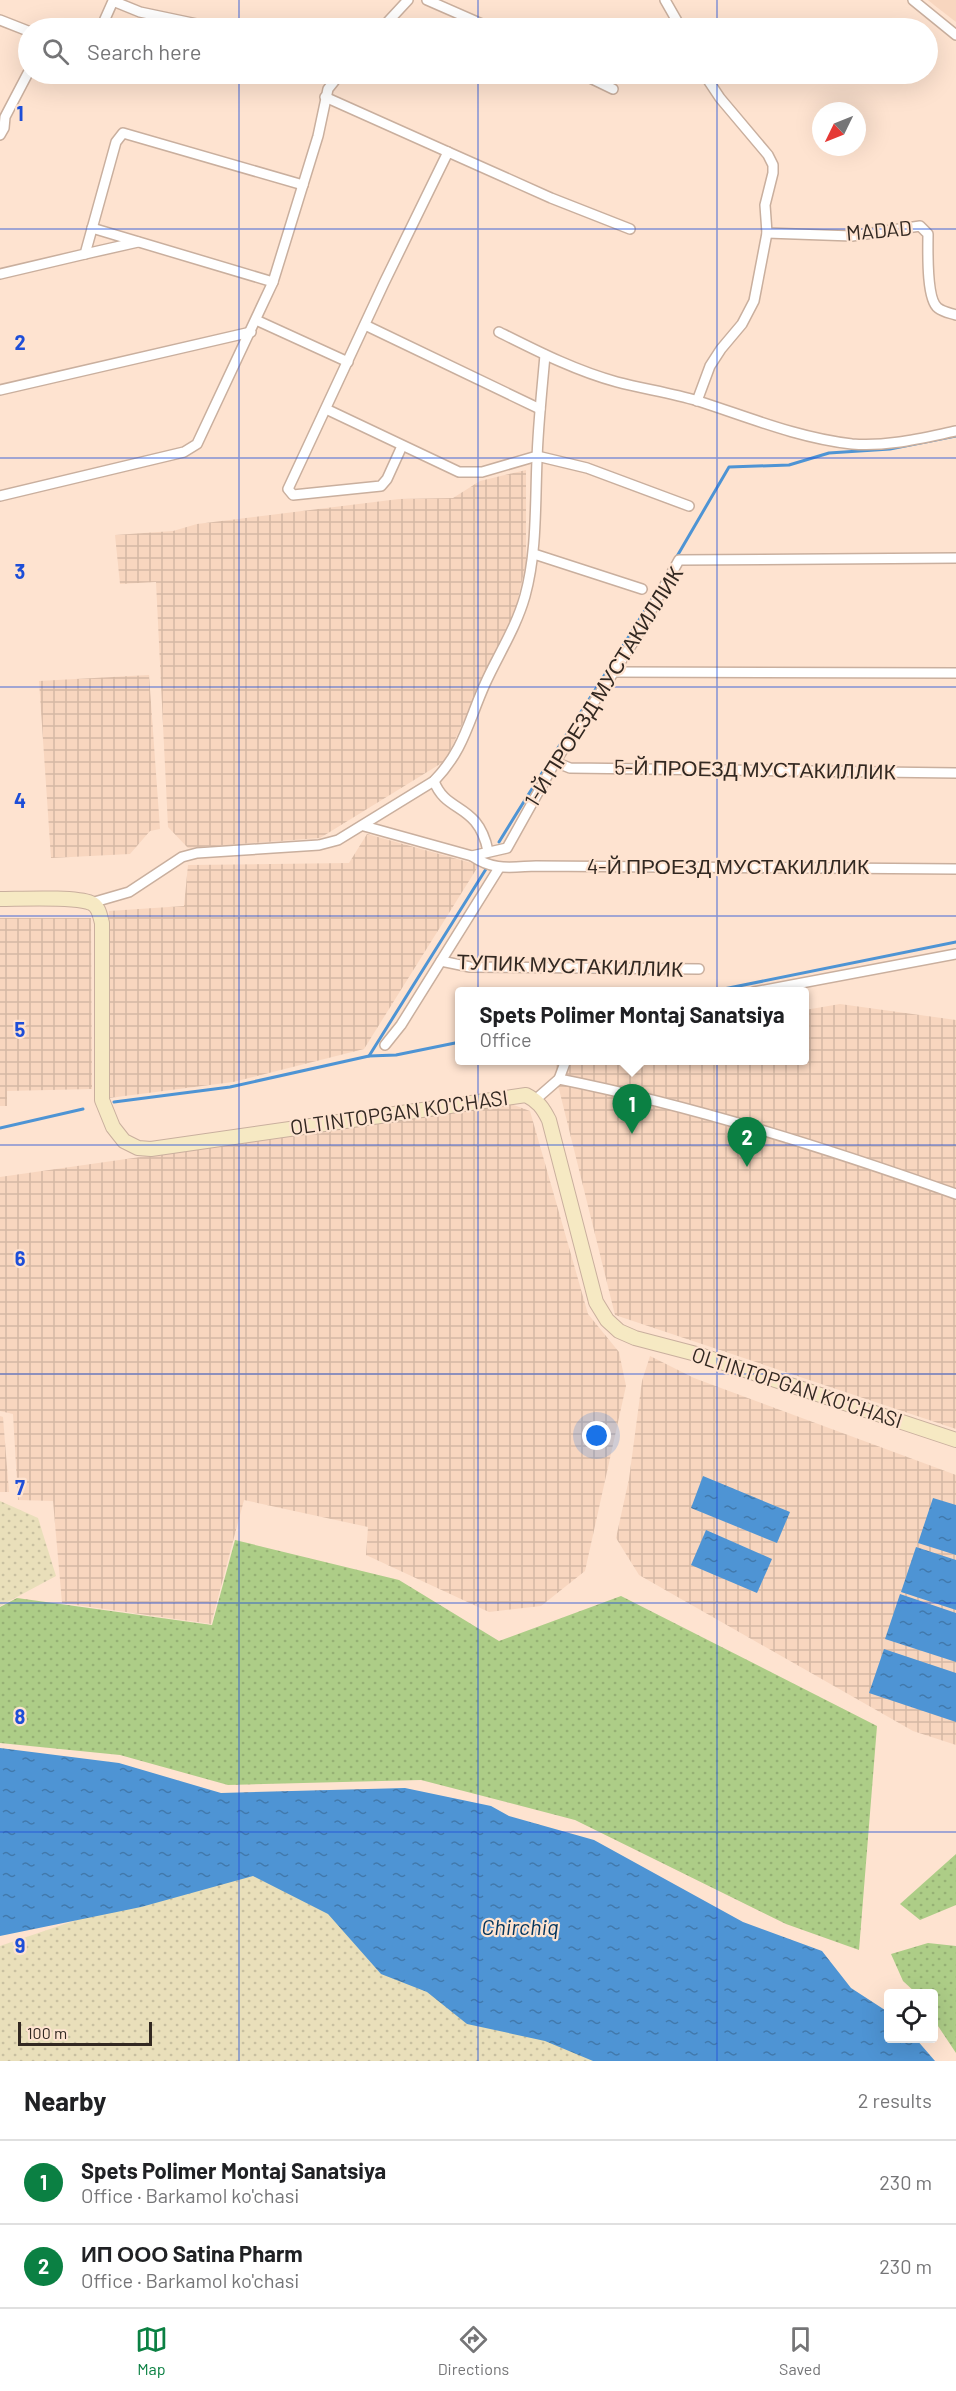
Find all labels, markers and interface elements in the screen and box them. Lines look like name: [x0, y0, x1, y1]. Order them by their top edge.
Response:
search box: [18, 18, 938, 84]
icon: search: [39, 35, 72, 68]
text: Search here: [87, 38, 201, 64]
text: 1: [16, 101, 24, 125]
north arrow: [812, 102, 866, 156]
street label: MADAD: [845, 214, 913, 245]
text: 2: [14, 330, 26, 354]
text: 3: [15, 559, 25, 583]
street label: 1-Й ПРОЕЗД МУСТАКИЛЛИК: [518, 561, 687, 811]
street label: 5-Й ПРОЕЗД МУСТАКИЛЛИК: [614, 754, 897, 783]
text: 4: [14, 788, 26, 812]
street label: 4-Й ПРОЕЗД МУСТАКИЛЛИК: [587, 853, 870, 878]
street label: ТУПИК МУСТАКИЛЛИК: [456, 948, 684, 981]
popup: [455, 987, 809, 1065]
text: Spets Polimer Montaj Sanatsiya: [479, 1001, 785, 1027]
text: 5: [15, 1017, 26, 1041]
text: Office: [479, 1027, 532, 1051]
street label: OLTINTOPGAN KO'CHASI: [288, 1084, 509, 1139]
pin: 1: [612, 1084, 652, 1134]
pin: 2: [728, 1118, 766, 1167]
text: 6: [15, 1246, 26, 1270]
street label: OLTINTOPGAN KO'CHASI: [689, 1341, 906, 1432]
your location: [582, 1421, 611, 1450]
text: 7: [15, 1475, 25, 1499]
text: 8: [15, 1704, 26, 1728]
water label: Chirchiq: [481, 1913, 559, 1939]
text: 9: [15, 1933, 25, 1957]
map controls: [884, 1989, 938, 2043]
button: locate: [884, 1989, 938, 2043]
scale bar: [18, 2019, 152, 2046]
text: 100 m: [27, 2023, 67, 2042]
text: Nearby: [24, 2085, 106, 2116]
text: 2 results: [858, 2088, 932, 2112]
text: Spets Polimer Montaj Sanatsiya: [81, 2157, 386, 2183]
text: 1: [40, 2170, 47, 2194]
text: 230 m: [879, 2170, 932, 2194]
text: Office · Barkamol ko'chasi: [81, 2183, 299, 2207]
text: ИП ООО Satina Pharm: [81, 2240, 303, 2266]
text: 2: [38, 2254, 49, 2278]
text: 230 m: [879, 2254, 932, 2278]
text: Office · Barkamol ko'chasi: [81, 2268, 299, 2292]
tab: Map: [135, 2323, 168, 2378]
tab: Directions: [438, 2323, 509, 2378]
tab: Saved: [779, 2323, 821, 2378]

